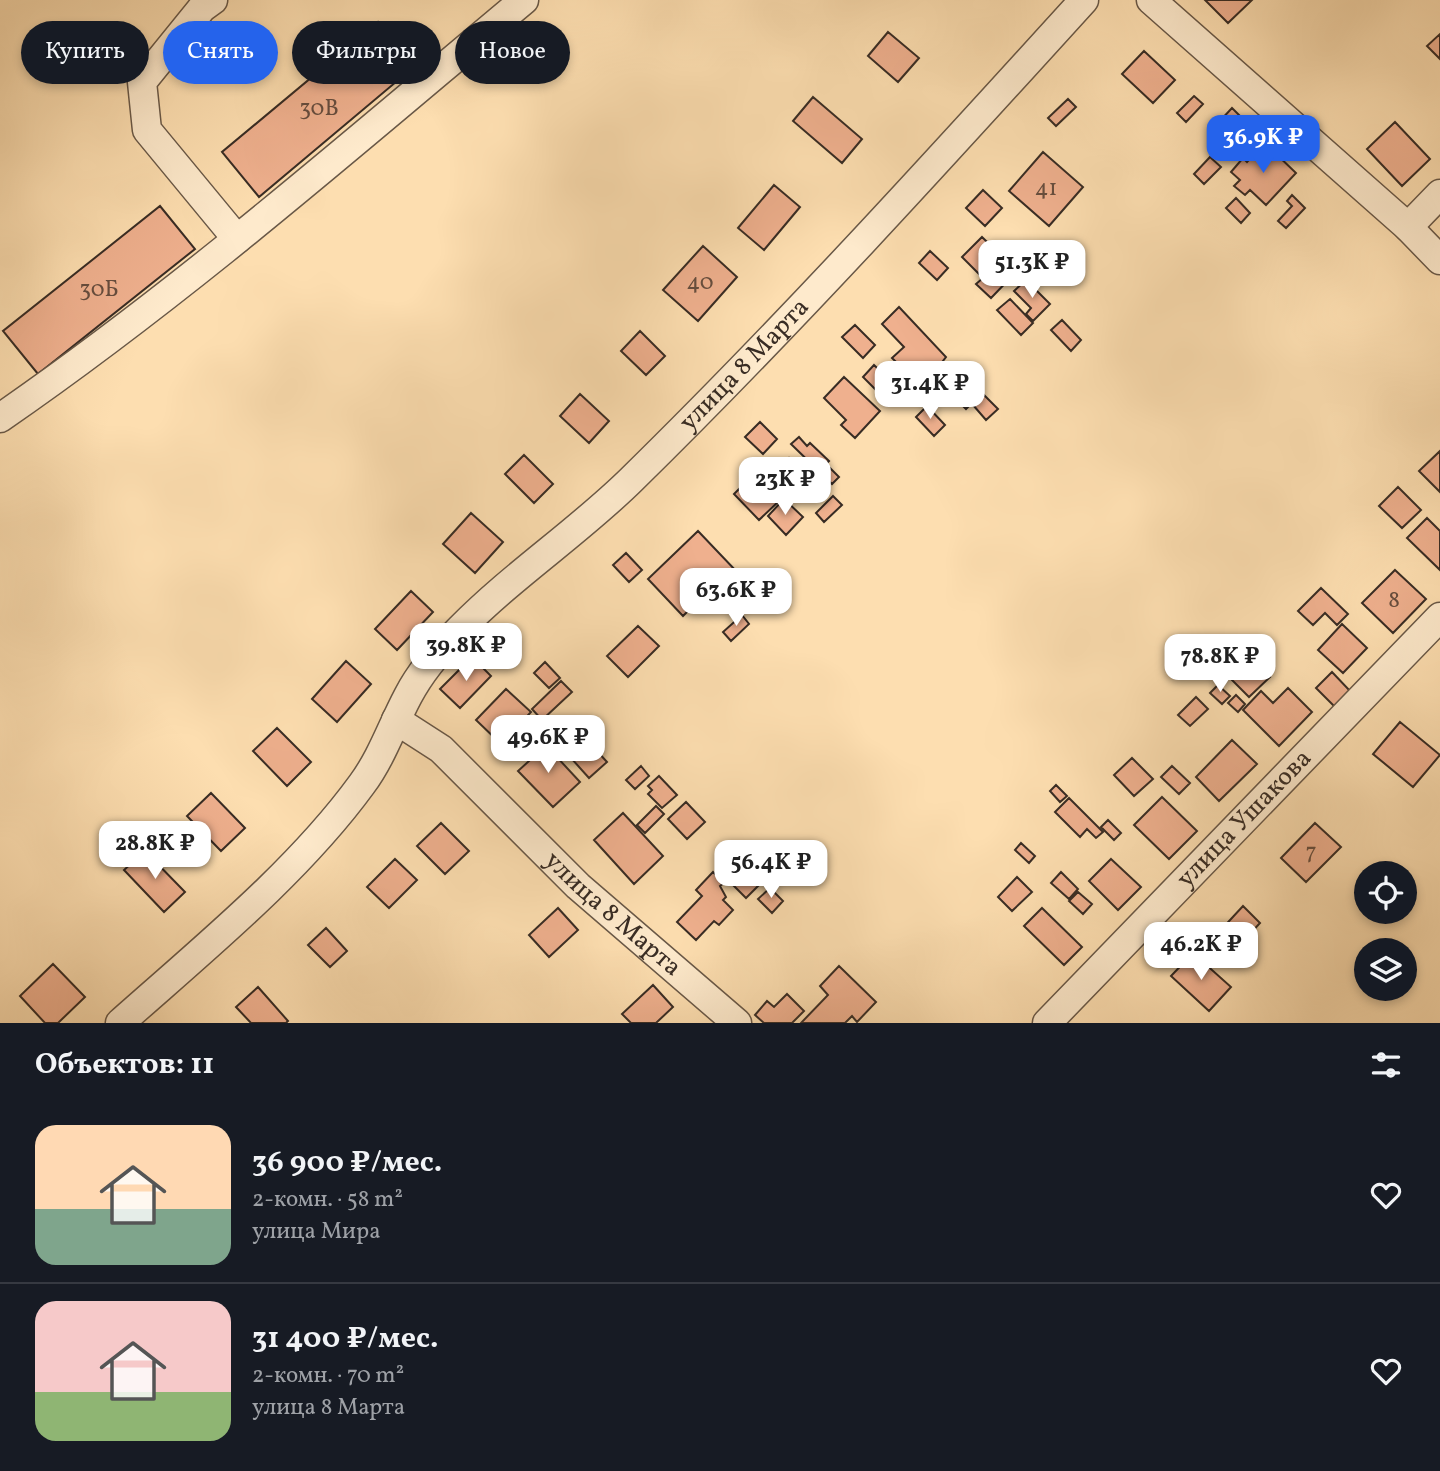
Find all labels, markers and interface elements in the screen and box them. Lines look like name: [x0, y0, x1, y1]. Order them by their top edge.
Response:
chip: Купить: [21, 21, 149, 84]
chip: Снять: [163, 21, 278, 84]
chip: Фильтры: [292, 21, 441, 84]
chip: Новое: [455, 21, 570, 84]
house number: 30В: [299, 93, 339, 125]
pin: 36.9K ₽: [1198, 116, 1328, 175]
text: 36.9K ₽: [1223, 122, 1303, 154]
house number: 41: [1035, 173, 1057, 205]
pin: 51.3K ₽: [967, 240, 1097, 300]
text: 51.3K ₽: [994, 247, 1070, 279]
house number: 40: [686, 267, 714, 299]
house number: 30Б: [79, 274, 119, 306]
street label: улица 8 Марта: [672, 290, 818, 440]
pin: 31.4K ₽: [865, 362, 995, 421]
text: 31.4K ₽: [891, 368, 969, 400]
pin: 23K ₽: [736, 458, 834, 517]
text: 23K ₽: [755, 464, 815, 496]
pin: 63.6K ₽: [671, 568, 801, 628]
text: 63.6K ₽: [696, 575, 776, 607]
house number: 8: [1388, 585, 1400, 617]
pin: 39.8K ₽: [401, 624, 531, 683]
text: 39.8K ₽: [426, 630, 506, 662]
pin: 78.8K ₽: [1155, 634, 1285, 694]
text: 78.8K ₽: [1181, 641, 1259, 673]
pin: 49.6K ₽: [483, 716, 613, 775]
text: 49.6K ₽: [507, 722, 589, 754]
street label: улица Ушакова: [1169, 742, 1320, 896]
pin: 28.8K ₽: [90, 822, 220, 881]
text: 28.8K ₽: [115, 828, 195, 860]
house number: 7: [1305, 837, 1317, 869]
pin: 56.4K ₽: [706, 841, 836, 900]
street label: улица 8 Марта: [536, 844, 689, 985]
text: 56.4K ₽: [730, 847, 812, 879]
map controls: [1354, 861, 1417, 1001]
button: locate: [1354, 861, 1417, 924]
pin: 46.2K ₽: [1136, 922, 1266, 982]
text: 46.2K ₽: [1160, 929, 1242, 961]
button: layers: [1354, 938, 1417, 1001]
text: Объектов: 11: [35, 1044, 214, 1086]
icon: filters: [1367, 1046, 1405, 1084]
text: 36 900 ₽/мес.: [252, 1142, 442, 1184]
icon: home: [91, 1153, 175, 1237]
icon: heart: [1367, 1176, 1405, 1214]
text: 2-комн. · 58 m²: [252, 1184, 403, 1216]
text: улица Мира: [252, 1216, 381, 1248]
text: 31 400 ₽/мес.: [252, 1318, 439, 1360]
icon: home: [91, 1329, 175, 1413]
icon: heart: [1367, 1352, 1405, 1390]
text: 2-комн. · 70 m²: [252, 1360, 404, 1392]
text: улица 8 Марта: [252, 1392, 405, 1424]

